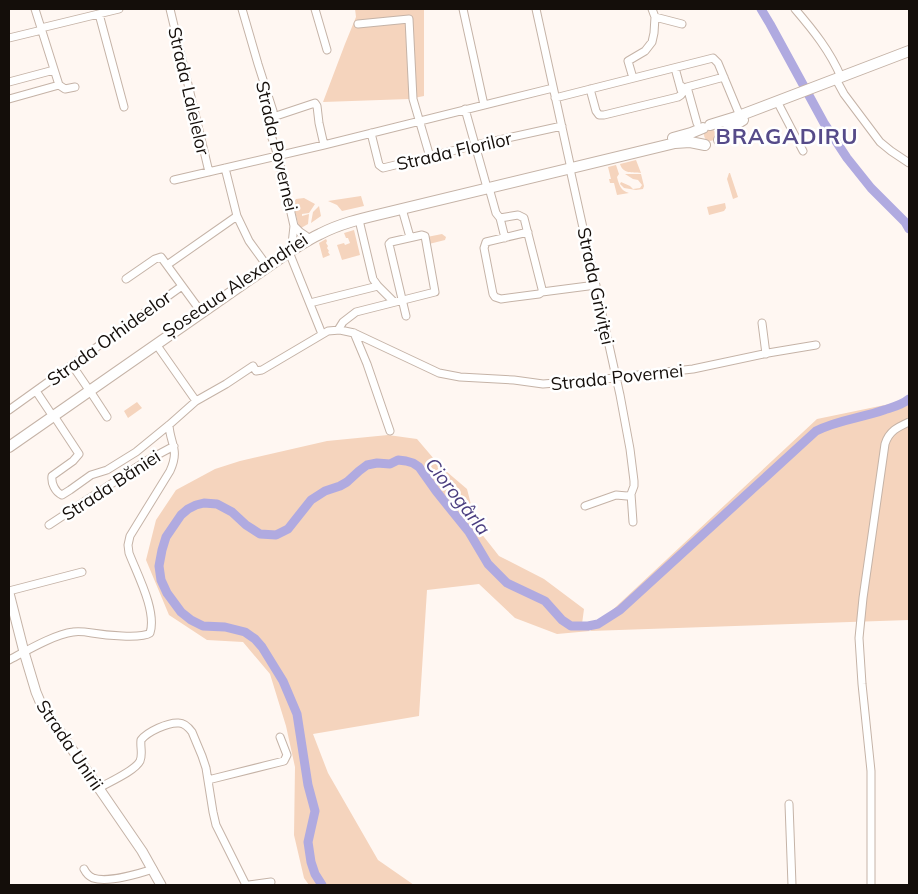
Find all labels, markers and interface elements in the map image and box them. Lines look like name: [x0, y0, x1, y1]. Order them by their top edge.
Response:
street label: Strada Lalelelor: [163, 25, 215, 158]
street label: Strada Povernei: [251, 79, 303, 213]
district label: BRAGADIRU: [715, 122, 859, 150]
street label: Strada Florilor: [394, 126, 514, 175]
street label: Strada Griviței: [572, 225, 620, 347]
street label: Șoseaua Alexandriei: [158, 228, 312, 342]
street label: Strada Orhideelor: [42, 285, 176, 391]
street label: Strada Povernei: [550, 359, 684, 395]
street label: Strada Băniei: [57, 445, 165, 525]
water label: Ciorogârla: [420, 452, 496, 540]
street label: Strada Unirii: [31, 695, 109, 795]

